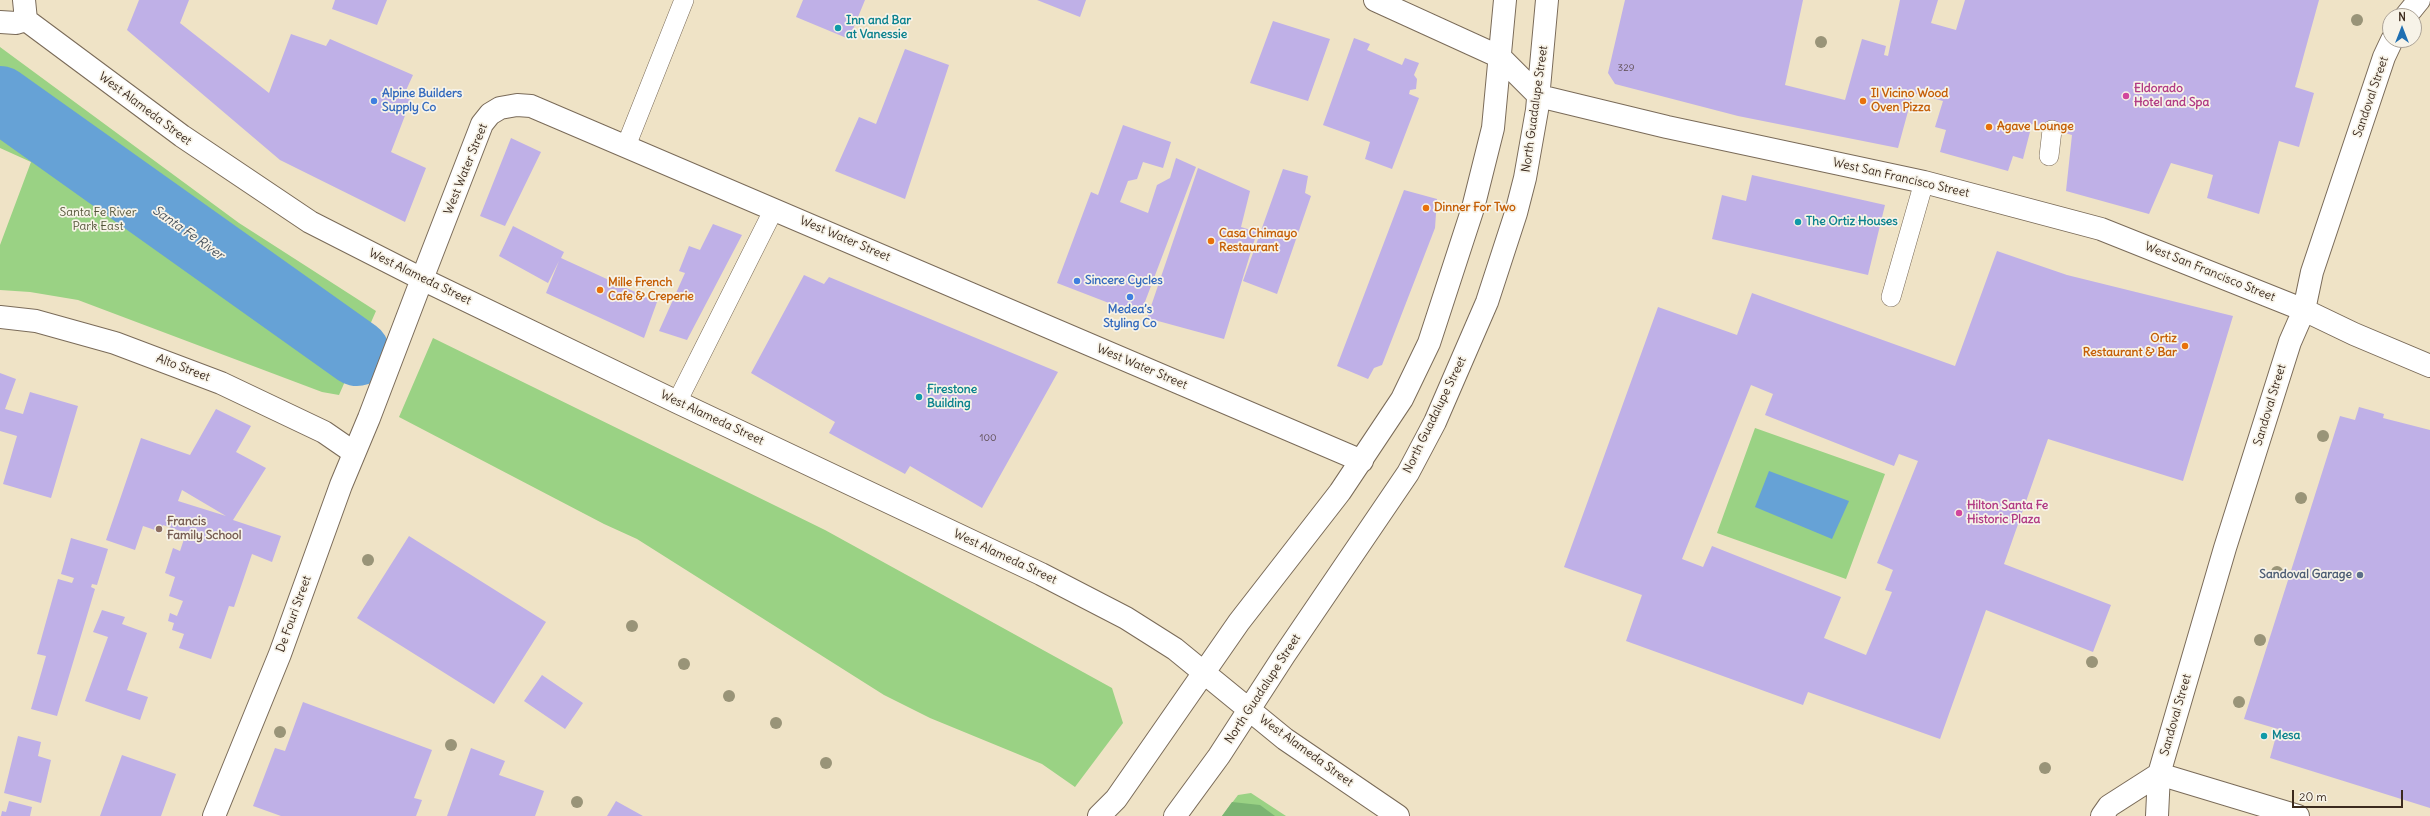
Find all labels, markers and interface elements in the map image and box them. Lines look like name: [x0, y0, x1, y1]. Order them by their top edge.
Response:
north arrow: [2382, 8, 2422, 48]
text: N: [2398, 10, 2406, 24]
place label: Inn and Bar at Vanessie: [846, 14, 911, 42]
marker: Inn and Bar at Vanessie: [833, 23, 843, 33]
street label: North Guadalupe Street: [1519, 45, 1551, 173]
street label: Sandoval Street: [2350, 55, 2392, 139]
house number: 329: [1618, 62, 1634, 74]
street label: West Alameda Street: [96, 69, 194, 149]
place label: Eldorado Hotel and Spa: [2134, 82, 2209, 110]
place label: Alpine Builders Supply Co: [382, 87, 462, 115]
place label: Il Vicino Wood Oven Pizza: [1871, 87, 1948, 115]
marker: Eldorado Hotel and Spa: [2121, 91, 2131, 101]
marker: Alpine Builders Supply Co: [369, 96, 379, 106]
marker: Il Vicino Wood Oven Pizza: [1858, 96, 1868, 106]
place label: Agave Lounge: [1997, 120, 2074, 134]
street label: West Water Street: [441, 121, 491, 217]
marker: Agave Lounge: [1984, 122, 1994, 132]
street label: West San Francisco Street: [1831, 155, 1971, 201]
place label: Dinner For Two: [1434, 201, 1516, 215]
water label: Santa Fe River: [149, 203, 227, 263]
marker: Dinner For Two: [1421, 203, 1431, 213]
park label: Santa Fe River Park East: [59, 206, 137, 234]
street label: West Water Street: [798, 213, 892, 265]
place label: The Ortiz Houses: [1806, 215, 1898, 229]
marker: The Ortiz Houses: [1793, 217, 1803, 227]
place label: Casa Chimayo Restaurant: [1219, 227, 1297, 255]
marker: Casa Chimayo Restaurant: [1206, 236, 1216, 246]
street label: West San Francisco Street: [2143, 239, 2277, 305]
street label: West Alameda Street: [366, 246, 474, 308]
place label: Sincere Cycles: [1085, 274, 1163, 288]
place label: Mille French Cafe & Creperie: [608, 276, 694, 304]
marker: Sincere Cycles: [1072, 276, 1082, 286]
marker: Mille French Cafe & Creperie: [595, 285, 605, 295]
marker: Medea’s Styling Co: [1125, 292, 1135, 302]
place label: Medea’s Styling Co: [1103, 303, 1157, 331]
place label: Ortiz Restaurant & Bar: [2083, 332, 2177, 360]
street label: West Water Street: [1095, 341, 1189, 393]
marker: Ortiz Restaurant & Bar: [2180, 341, 2190, 351]
street label: Alto Street: [154, 351, 212, 385]
street label: North Guadalupe Street: [1401, 354, 1469, 476]
street label: Sandoval Street: [2251, 363, 2289, 447]
place label: Firestone Building: [927, 383, 977, 411]
street label: West Alameda Street: [658, 388, 766, 448]
marker: Firestone Building: [914, 392, 924, 402]
house number: 100: [979, 432, 997, 444]
place label: Hilton Santa Fe Historic Plaza: [1967, 499, 2048, 527]
marker: Hilton Santa Fe Historic Plaza: [1954, 508, 1964, 518]
place label: Francis Family School: [167, 515, 242, 543]
marker: Francis Family School: [154, 524, 164, 534]
street label: West Alameda Street: [951, 527, 1059, 587]
place label: Sandoval Garage: [2259, 568, 2352, 582]
marker: Sandoval Garage: [2355, 570, 2365, 580]
street label: De Fouri Street: [273, 574, 315, 654]
street label: North Guadalupe Street: [1222, 631, 1304, 747]
street label: Sandoval Street: [2157, 672, 2195, 758]
street label: West Alameda Street: [1256, 712, 1356, 790]
place label: Mesa: [2272, 729, 2300, 743]
marker: Mesa: [2259, 731, 2269, 741]
scale bar: [2294, 782, 2405, 808]
text: 20 m: [2299, 789, 2327, 804]

